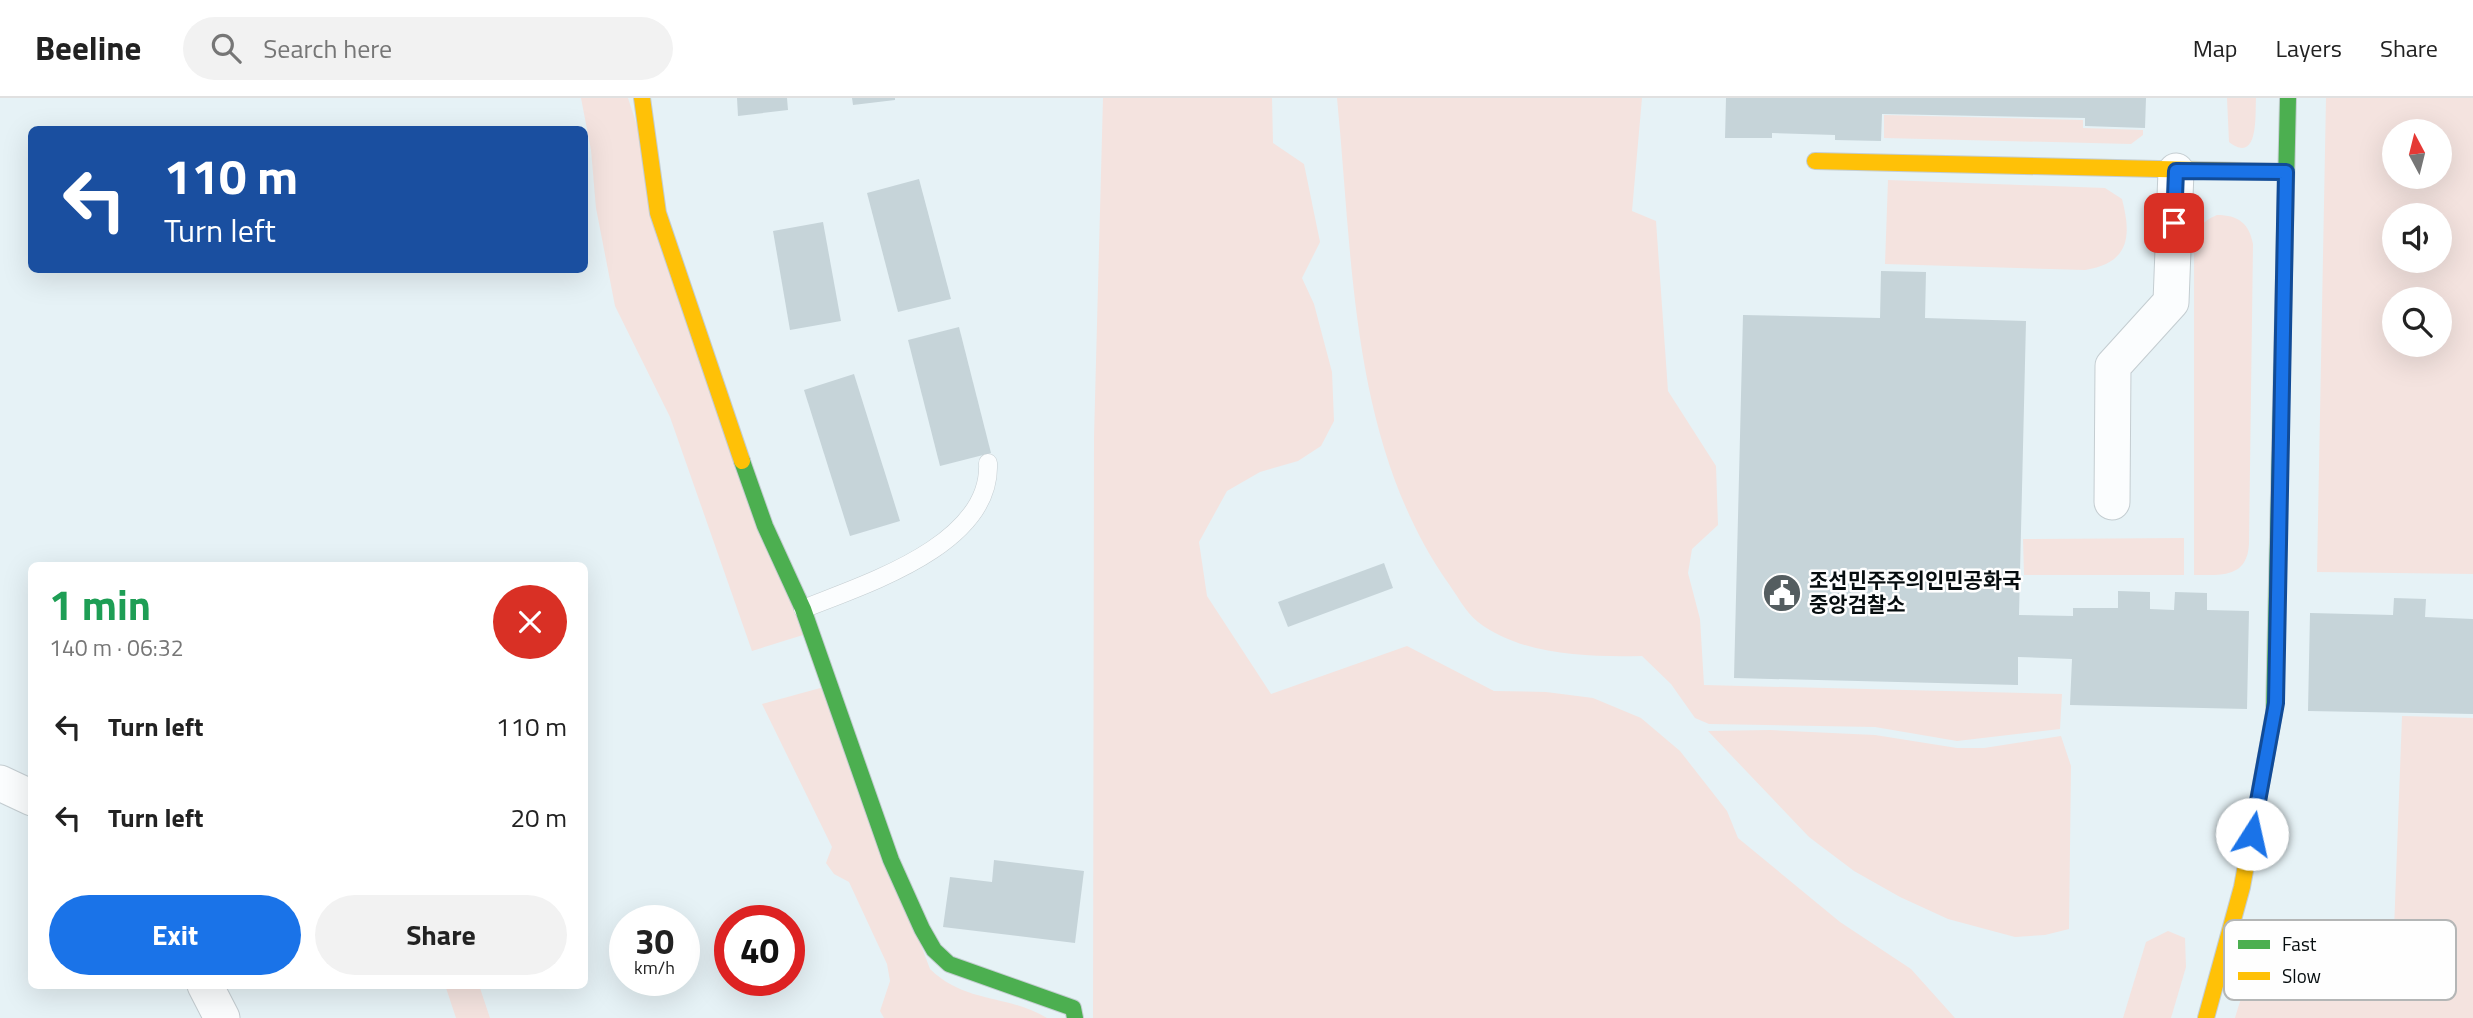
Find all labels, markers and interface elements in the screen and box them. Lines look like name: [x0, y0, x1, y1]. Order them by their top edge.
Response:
search box: [183, 17, 673, 80]
text: Beeline: [35, 23, 141, 73]
icon: search: [207, 29, 245, 67]
text: Search here: [263, 29, 392, 68]
text: Map: [2193, 30, 2238, 66]
text: Layers: [2276, 30, 2342, 66]
text: Share: [2380, 30, 2438, 66]
north arrow: [2382, 119, 2452, 189]
map controls: [2382, 119, 2452, 357]
text: 110 m: [164, 138, 298, 213]
icon: left: [49, 154, 140, 245]
pin: [2144, 193, 2204, 253]
button: sound: [2382, 203, 2452, 273]
icon: arrive: [2155, 204, 2193, 242]
text: Turn left: [164, 206, 276, 254]
button: search: [2382, 287, 2452, 357]
place label: 조선민주주의인민공화국 중앙검찰소: [1809, 564, 2022, 620]
text: 1 min: [49, 572, 151, 636]
public building icon: 조선민주주의인민공화국 중앙검찰소: [1761, 572, 1803, 614]
button: close: [493, 585, 567, 659]
text: 140 m · 06:32: [49, 630, 184, 665]
text: Turn left: [108, 707, 203, 746]
text: 110 m: [496, 707, 567, 746]
icon: left: [49, 708, 87, 746]
position arrow: [2215, 797, 2289, 871]
text: Turn left: [108, 798, 203, 837]
text: 20 m: [510, 798, 567, 837]
icon: left: [49, 799, 87, 837]
button: Exit: [49, 895, 301, 975]
button: Share: [315, 895, 567, 975]
speed limit sign: 40: [714, 905, 805, 996]
text: 30: [635, 914, 674, 968]
legend: [2224, 920, 2456, 1000]
text: Fast: [2282, 929, 2317, 958]
text: km/h: [634, 954, 675, 981]
text: Slow: [2282, 961, 2321, 990]

